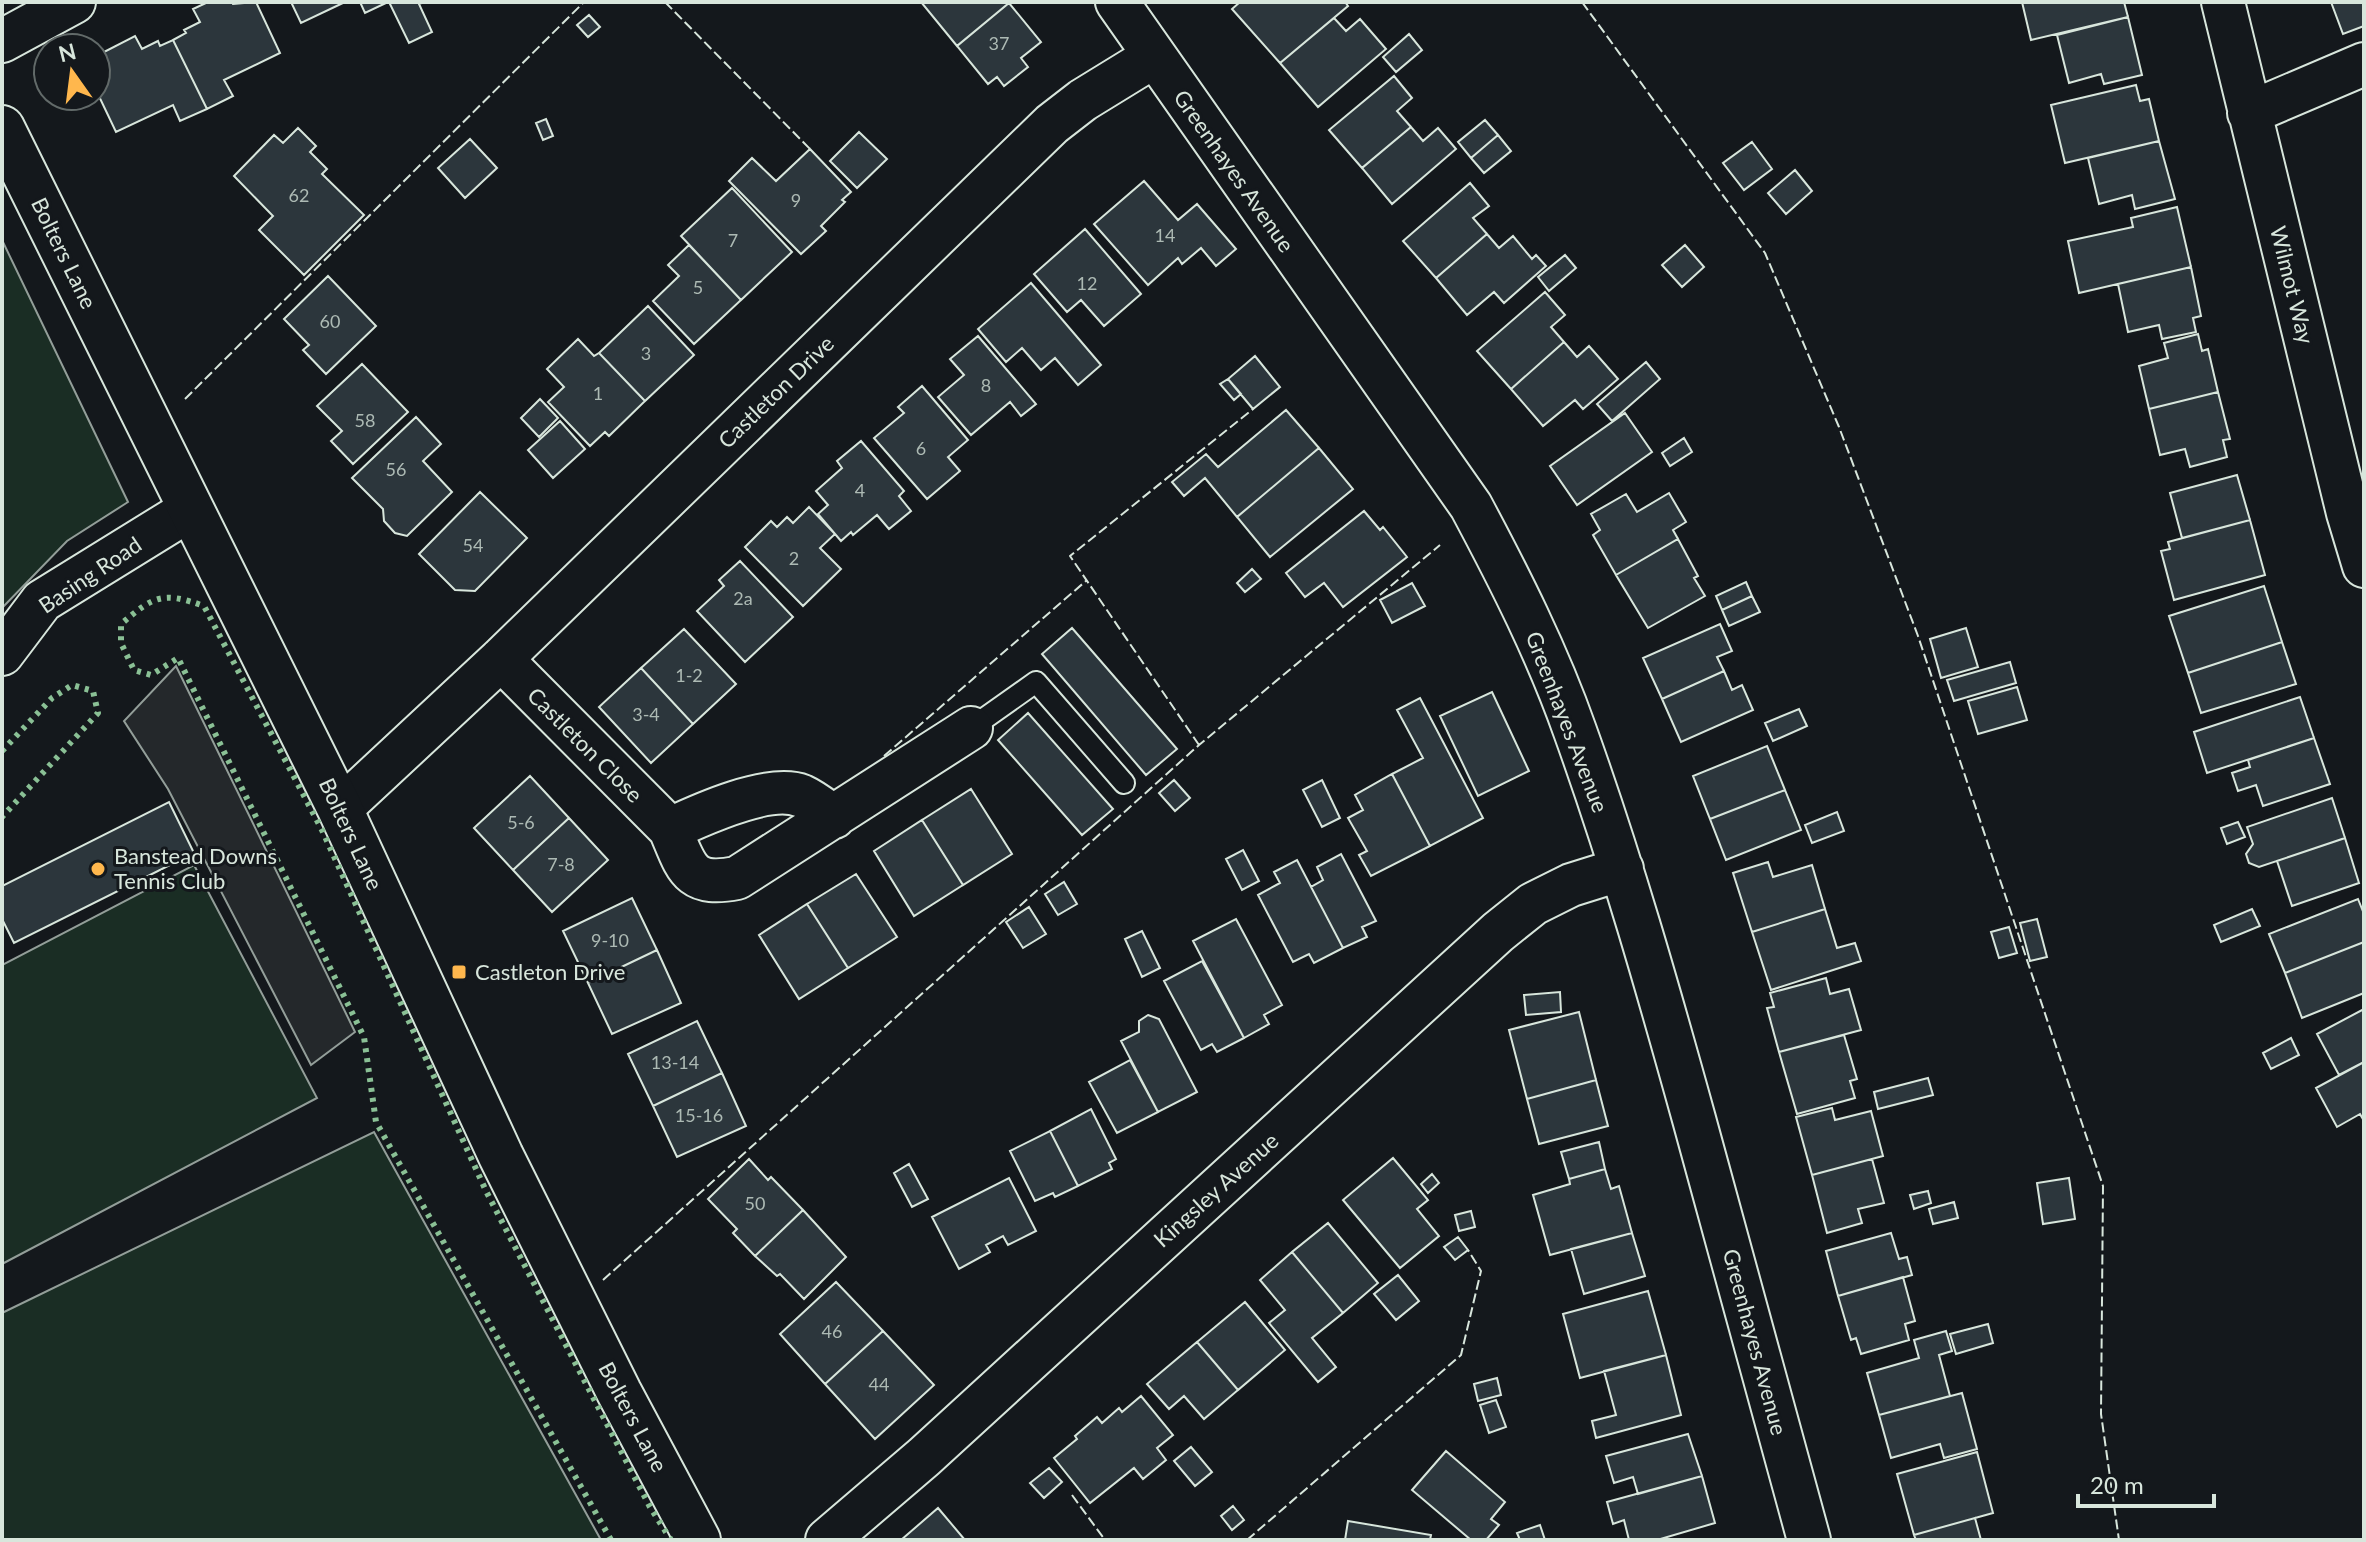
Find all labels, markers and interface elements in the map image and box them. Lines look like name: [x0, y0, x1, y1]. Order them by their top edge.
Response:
north arrow: [32, 32, 112, 112]
house number: 37: [989, 32, 1009, 54]
text: N: [56, 37, 79, 67]
street label: Greenhayes Avenue: [1168, 84, 1300, 257]
house number: 62: [289, 184, 309, 206]
house number: 9: [791, 189, 801, 211]
street label: Bolters Lane: [26, 193, 103, 313]
street label: Wilmot Way: [2265, 223, 2320, 347]
house number: 14: [1155, 224, 1175, 246]
house number: 7: [728, 229, 738, 251]
house number: 12: [1077, 272, 1097, 294]
house number: 5: [693, 276, 703, 298]
house number: 60: [320, 310, 340, 332]
street label: Castleton Drive: [712, 330, 839, 454]
house number: 3: [641, 342, 651, 364]
house number: 8: [981, 374, 991, 396]
house number: 1: [593, 382, 603, 404]
house number: 58: [355, 409, 375, 431]
house number: 6: [916, 437, 926, 459]
house number: 56: [386, 458, 406, 480]
house number: 4: [855, 479, 865, 501]
street label: Basing Road: [33, 530, 146, 619]
house number: 54: [463, 534, 483, 556]
house number: 2: [789, 547, 799, 569]
house number: 2a: [733, 587, 753, 609]
street label: Greenhayes Avenue: [1520, 627, 1614, 816]
house number: 1-2: [675, 664, 703, 686]
street label: Castleton Close: [522, 682, 648, 808]
house number: 3-4: [632, 703, 660, 725]
street label: Bolters Lane: [314, 774, 389, 894]
house number: 5-6: [507, 811, 535, 833]
place label: Banstead Downs Tennis Club: [114, 842, 277, 894]
house number: 7-8: [547, 853, 575, 875]
marker: Banstead Downs Tennis Club: [89, 860, 107, 878]
house number: 9-10: [591, 929, 629, 951]
place label: Castleton Drive: [475, 958, 625, 985]
marker: Castleton Drive: [450, 963, 468, 981]
house number: 13-14: [651, 1051, 699, 1073]
house number: 15-16: [675, 1104, 723, 1126]
street label: Kingsley Avenue: [1148, 1127, 1283, 1253]
house number: 50: [745, 1192, 765, 1214]
street label: Greenhayes Avenue: [1718, 1246, 1793, 1438]
house number: 46: [822, 1320, 842, 1342]
street label: Bolters Lane: [593, 1357, 674, 1476]
house number: 44: [869, 1373, 889, 1395]
scale bar: [2078, 1458, 2214, 1508]
text: 20 m: [2090, 1470, 2144, 1499]

